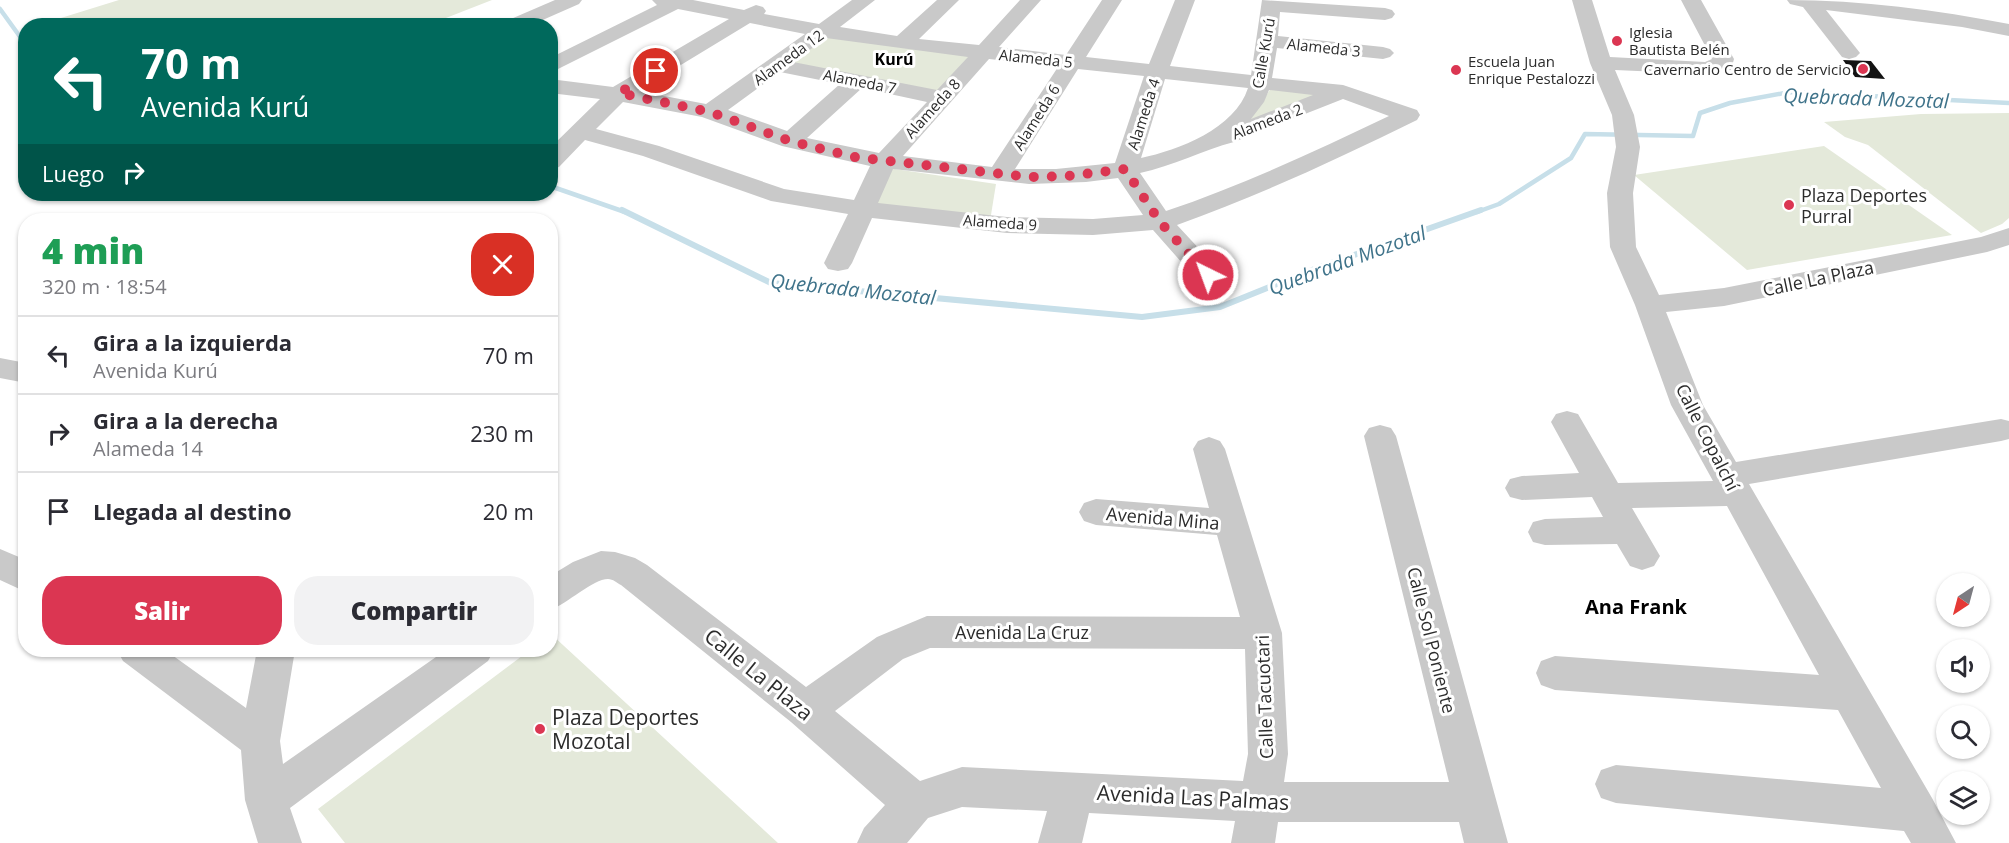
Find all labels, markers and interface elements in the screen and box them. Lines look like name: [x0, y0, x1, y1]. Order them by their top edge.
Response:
street label: Calle Kurú: [1247, 16, 1279, 90]
place label: Iglesia Bautista Belén: [1629, 22, 1730, 59]
street label: Alameda 12: [749, 25, 827, 89]
street label: Alameda 3: [1286, 33, 1362, 61]
text: 70 m: [141, 34, 241, 91]
marker: Iglesia Bautista Belén: [1610, 34, 1624, 48]
icon: left: [42, 42, 120, 120]
street label: Alameda 5: [998, 44, 1074, 72]
pin: [630, 45, 681, 96]
district label: Kurú: [875, 48, 913, 70]
place label: Escuela Juan Enrique Pestalozzi: [1468, 51, 1595, 88]
icon: arrive: [639, 54, 672, 87]
place label: Cavernario Centro de Servicio: [1644, 59, 1851, 79]
marker: Cavernario Centro de Servicio: [1856, 62, 1870, 76]
marker: Escuela Juan Enrique Pestalozzi: [1449, 63, 1463, 77]
street label: Alameda 7: [822, 64, 898, 98]
street label: Alameda 8: [900, 74, 964, 142]
street label: Alameda 4: [1122, 75, 1164, 152]
street label: Alameda 6: [1008, 80, 1064, 154]
water label: Quebrada Mozotal: [1783, 82, 1950, 114]
text: Avenida Kurú: [141, 88, 309, 125]
street label: Alameda 2: [1229, 98, 1305, 144]
icon: right: [117, 156, 150, 189]
text: Luego: [42, 158, 105, 188]
place label: Plaza Deportes Purral: [1801, 183, 1927, 228]
marker: Plaza Deportes Purral: [1782, 198, 1796, 212]
street label: Alameda 9: [962, 209, 1038, 235]
water label: Quebrada Mozotal: [1264, 219, 1430, 301]
text: 4 min: [42, 226, 144, 275]
button: close: [471, 233, 534, 296]
position arrow: [1176, 243, 1240, 307]
street label: Calle La Plaza: [1760, 255, 1876, 301]
water label: Quebrada Mozotal: [769, 267, 938, 311]
text: 320 m · 18:54: [42, 273, 167, 300]
text: Gira a la izquierda: [93, 327, 292, 357]
icon: left: [42, 339, 75, 372]
text: 70 m: [483, 340, 534, 370]
text: Avenida Kurú: [93, 357, 218, 384]
street label: Calle Copalchí: [1671, 379, 1745, 495]
text: Gira a la derecha: [93, 405, 278, 435]
icon: right: [42, 417, 75, 450]
text: 230 m: [470, 418, 534, 448]
text: Alameda 14: [93, 435, 203, 462]
icon: arrive: [42, 495, 75, 528]
text: Llegada al destino: [93, 496, 292, 526]
text: 20 m: [483, 496, 534, 526]
street label: Avenida Mina: [1105, 501, 1221, 535]
street label: Calle Sol Poniente: [1402, 564, 1462, 716]
north arrow: [1936, 573, 1990, 627]
map controls: [1936, 573, 1990, 825]
button: Salir: [42, 576, 282, 645]
button: Compartir: [294, 576, 534, 645]
district label: Ana Frank: [1585, 593, 1688, 620]
street label: Avenida La Cruz: [955, 620, 1089, 644]
street label: Calle La Plaza: [699, 622, 819, 726]
street label: Calle Tacuotari: [1250, 635, 1278, 759]
button: sound: [1936, 639, 1990, 693]
place label: Plaza Deportes Mozotal: [552, 703, 699, 755]
button: search: [1936, 705, 1990, 759]
marker: Plaza Deportes Mozotal: [533, 722, 547, 736]
button: layers: [1936, 771, 1990, 825]
street label: Avenida Las Palmas: [1096, 778, 1290, 816]

